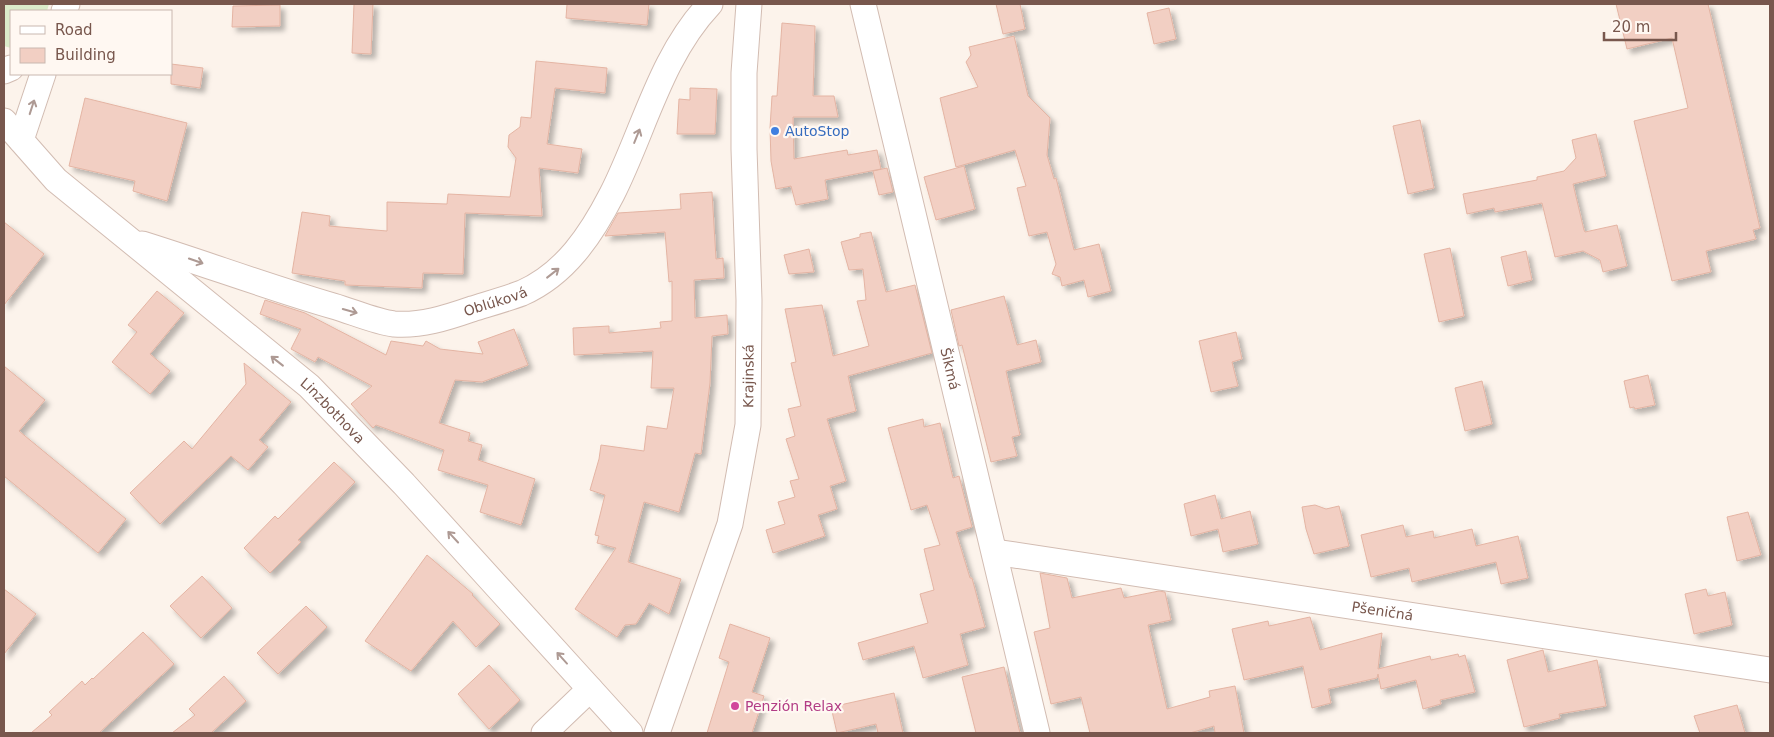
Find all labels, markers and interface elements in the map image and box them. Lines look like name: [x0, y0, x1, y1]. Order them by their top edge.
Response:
legend: [10, 10, 172, 75]
scale bar: [1604, 10, 1676, 42]
text: 20 m: [1612, 18, 1650, 36]
text: Road: [55, 21, 93, 39]
text: Building: [55, 46, 116, 64]
one-way arrow: [28, 99, 38, 115]
place label: AutoStop: [785, 123, 849, 139]
marker: AutoStop: [769, 125, 781, 137]
one-way arrow: [633, 129, 642, 145]
one-way arrow: [187, 257, 203, 266]
one-way arrow: [546, 268, 559, 279]
street label: Oblúková: [461, 284, 530, 319]
one-way arrow: [342, 307, 358, 317]
street label: Krajinská: [740, 344, 757, 408]
street label: Šikmá: [937, 346, 963, 392]
one-way arrow: [271, 355, 284, 366]
street label: Linzbothova: [297, 374, 368, 447]
one-way arrow: [447, 531, 459, 544]
street label: Pšeničná: [1351, 598, 1414, 624]
one-way arrow: [556, 651, 568, 664]
place label: Penzión Relax: [745, 698, 842, 714]
marker: Penzión Relax: [729, 700, 741, 712]

